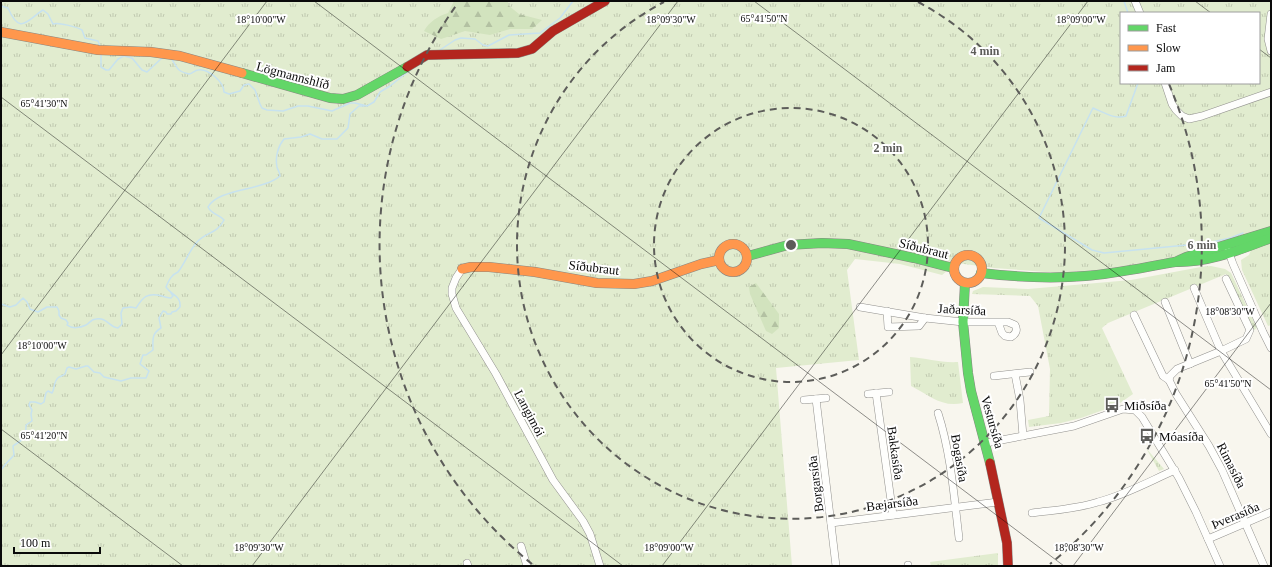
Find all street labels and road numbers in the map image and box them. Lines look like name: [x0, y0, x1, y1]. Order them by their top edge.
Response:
street label: Lögmannshlíð: [255, 59, 331, 92]
street label: Síðubraut: [898, 235, 951, 262]
street label: Síðubraut: [568, 257, 620, 278]
street label: Jaðarsíða: [937, 301, 987, 318]
street label: Langimói: [511, 387, 548, 439]
street label: Vestursíða: [978, 394, 1007, 450]
street label: Bakkasíða: [884, 425, 907, 481]
street label: Bogasíða: [948, 433, 971, 483]
street label: Rimasíða: [1214, 440, 1249, 491]
street label: Borgarsíða: [805, 455, 826, 513]
street label: Bæjarsíða: [865, 493, 919, 514]
street label: Þverasíða: [1209, 499, 1262, 532]

